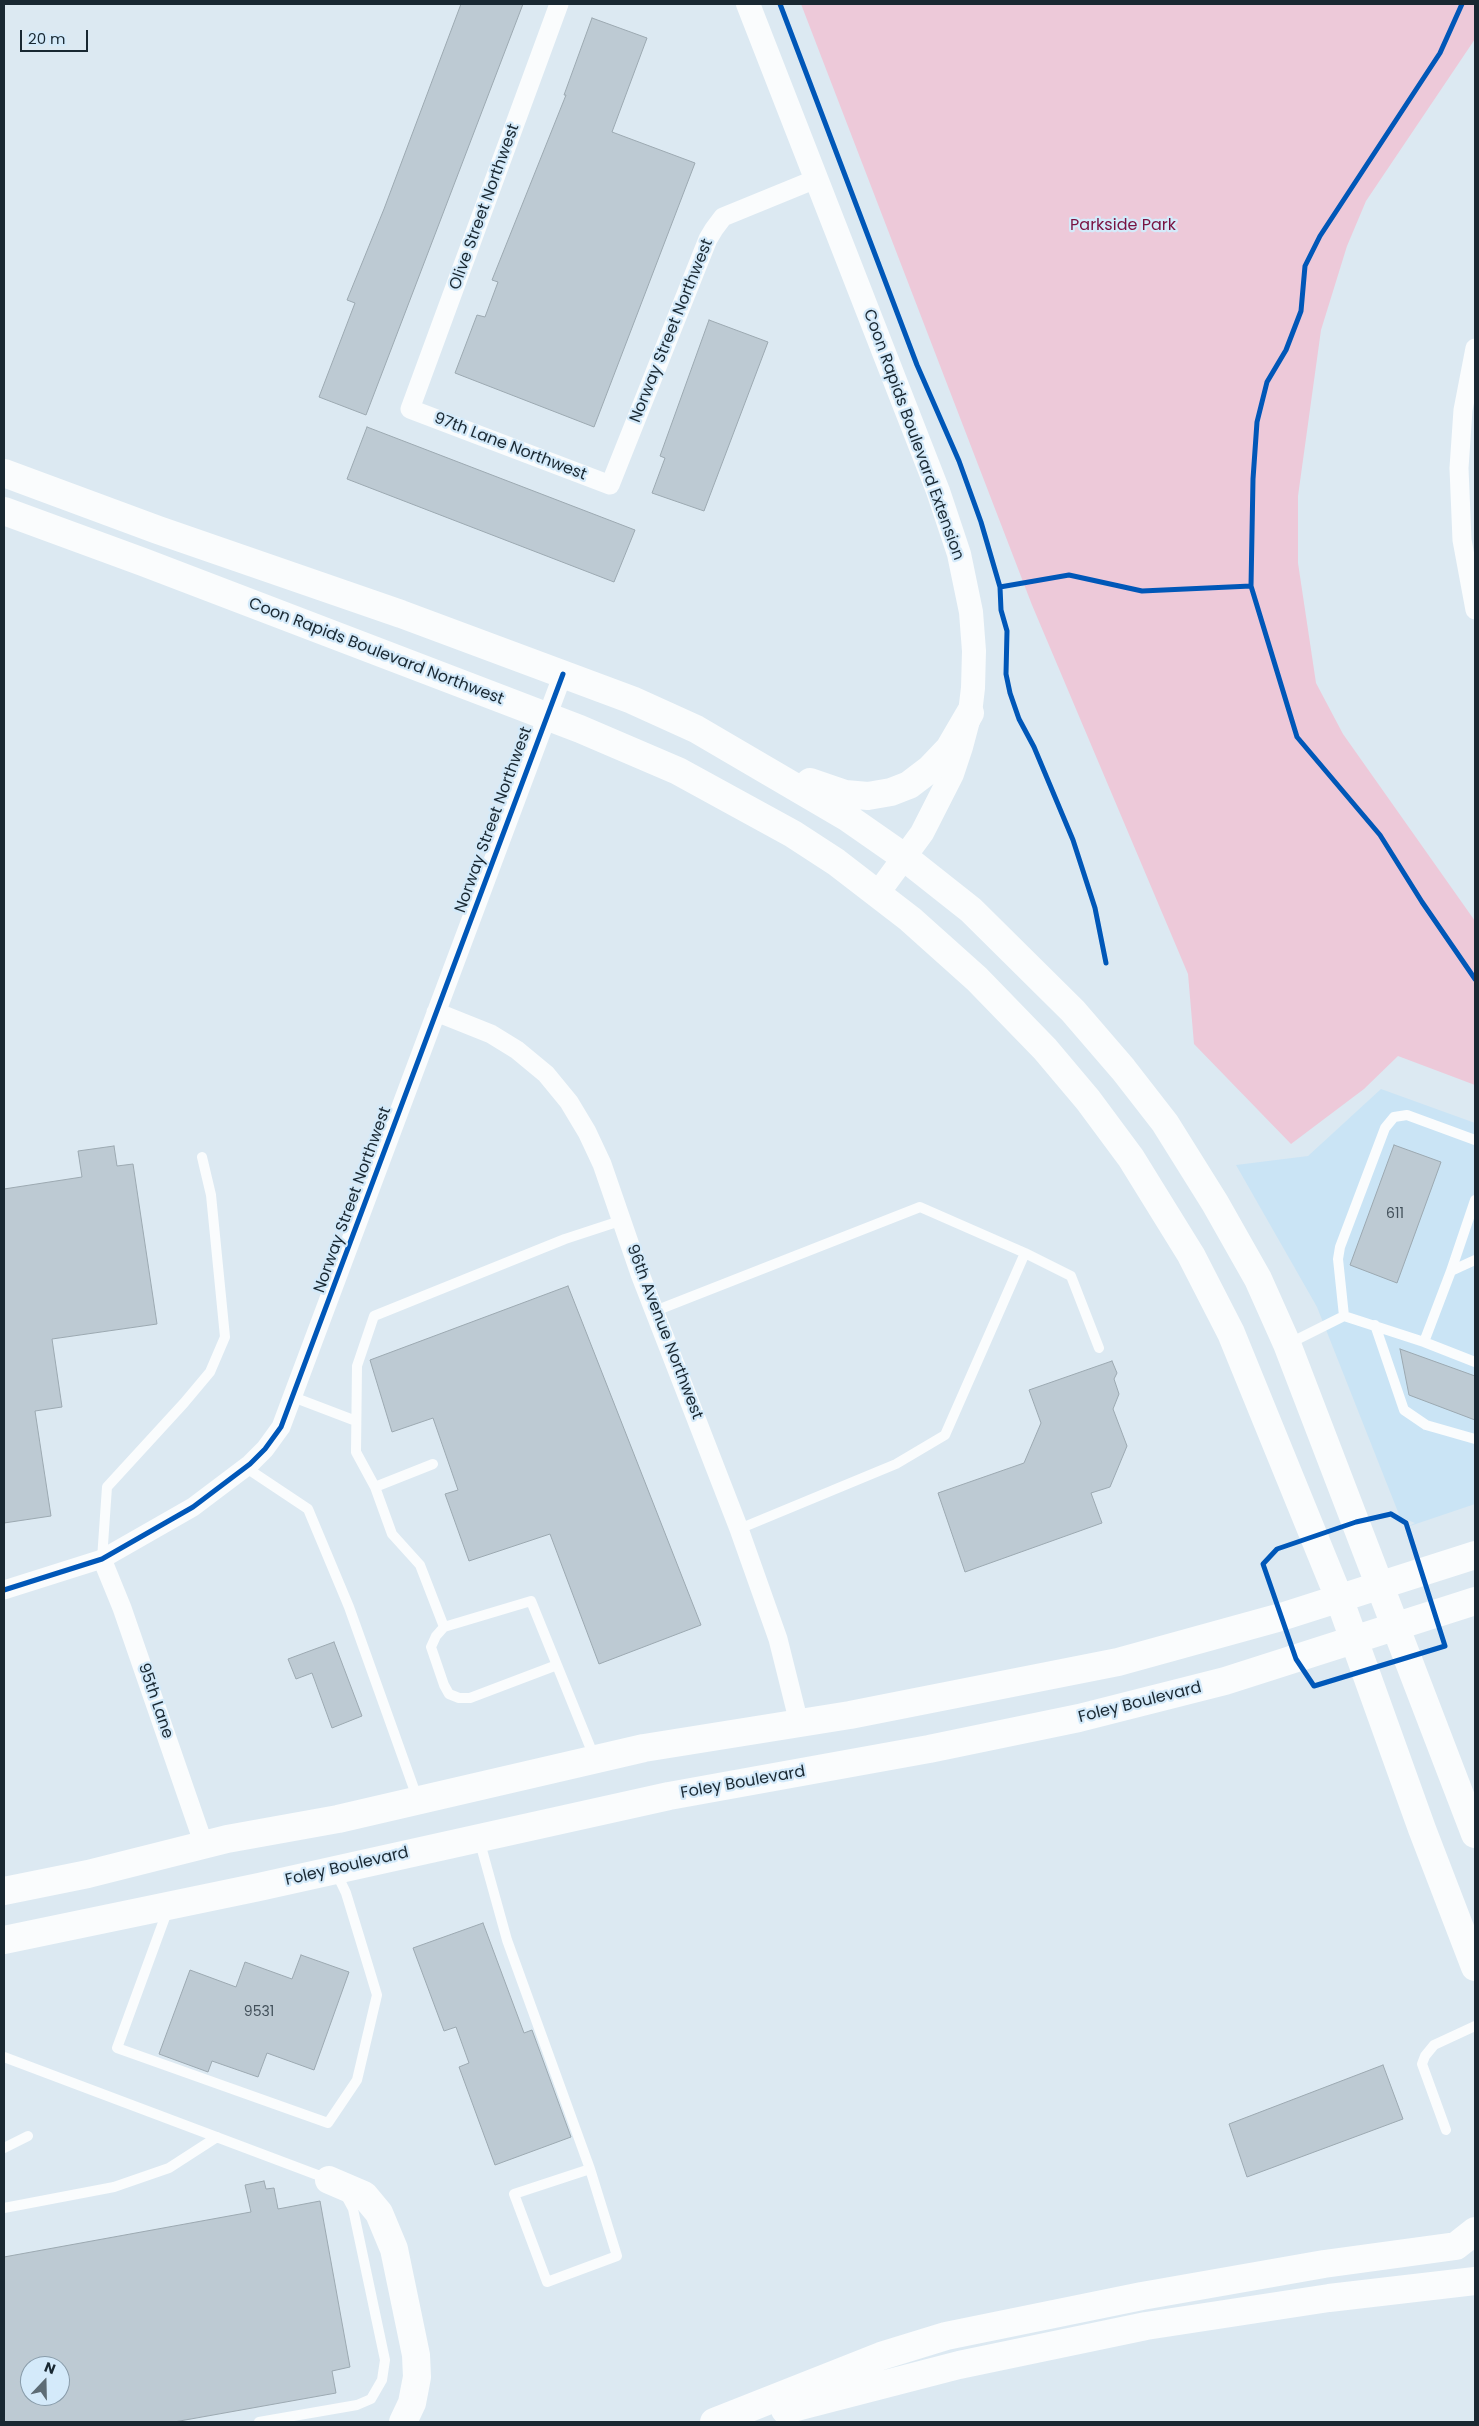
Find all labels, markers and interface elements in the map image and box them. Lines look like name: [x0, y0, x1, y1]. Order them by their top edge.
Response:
scale bar: [22, 20, 90, 52]
text: 20 m: [28, 28, 66, 49]
street label: Olive Street Northwest: [446, 121, 524, 293]
park label: Parkside Park: [1070, 216, 1176, 236]
street label: Norway Street Northwest: [626, 236, 718, 426]
street label: Coon Rapids Boulevard Extension: [859, 307, 967, 563]
street label: 97th Lane Northwest: [431, 409, 589, 485]
street label: Coon Rapids Boulevard Northwest: [246, 594, 506, 710]
street label: Norway Street Northwest: [451, 724, 537, 916]
street label: Norway Street Northwest: [310, 1104, 396, 1296]
house number: 611: [1386, 1206, 1404, 1222]
street label: 96th Avenue Northwest: [622, 1242, 706, 1422]
street label: 95th Lane: [133, 1661, 177, 1741]
street label: Foley Boulevard: [1076, 1678, 1204, 1728]
street label: Foley Boulevard: [679, 1763, 807, 1803]
street label: Foley Boulevard: [283, 1843, 411, 1891]
house number: 9531: [244, 2004, 274, 2020]
north arrow: [20, 2356, 70, 2406]
text: N: [42, 2357, 59, 2379]

